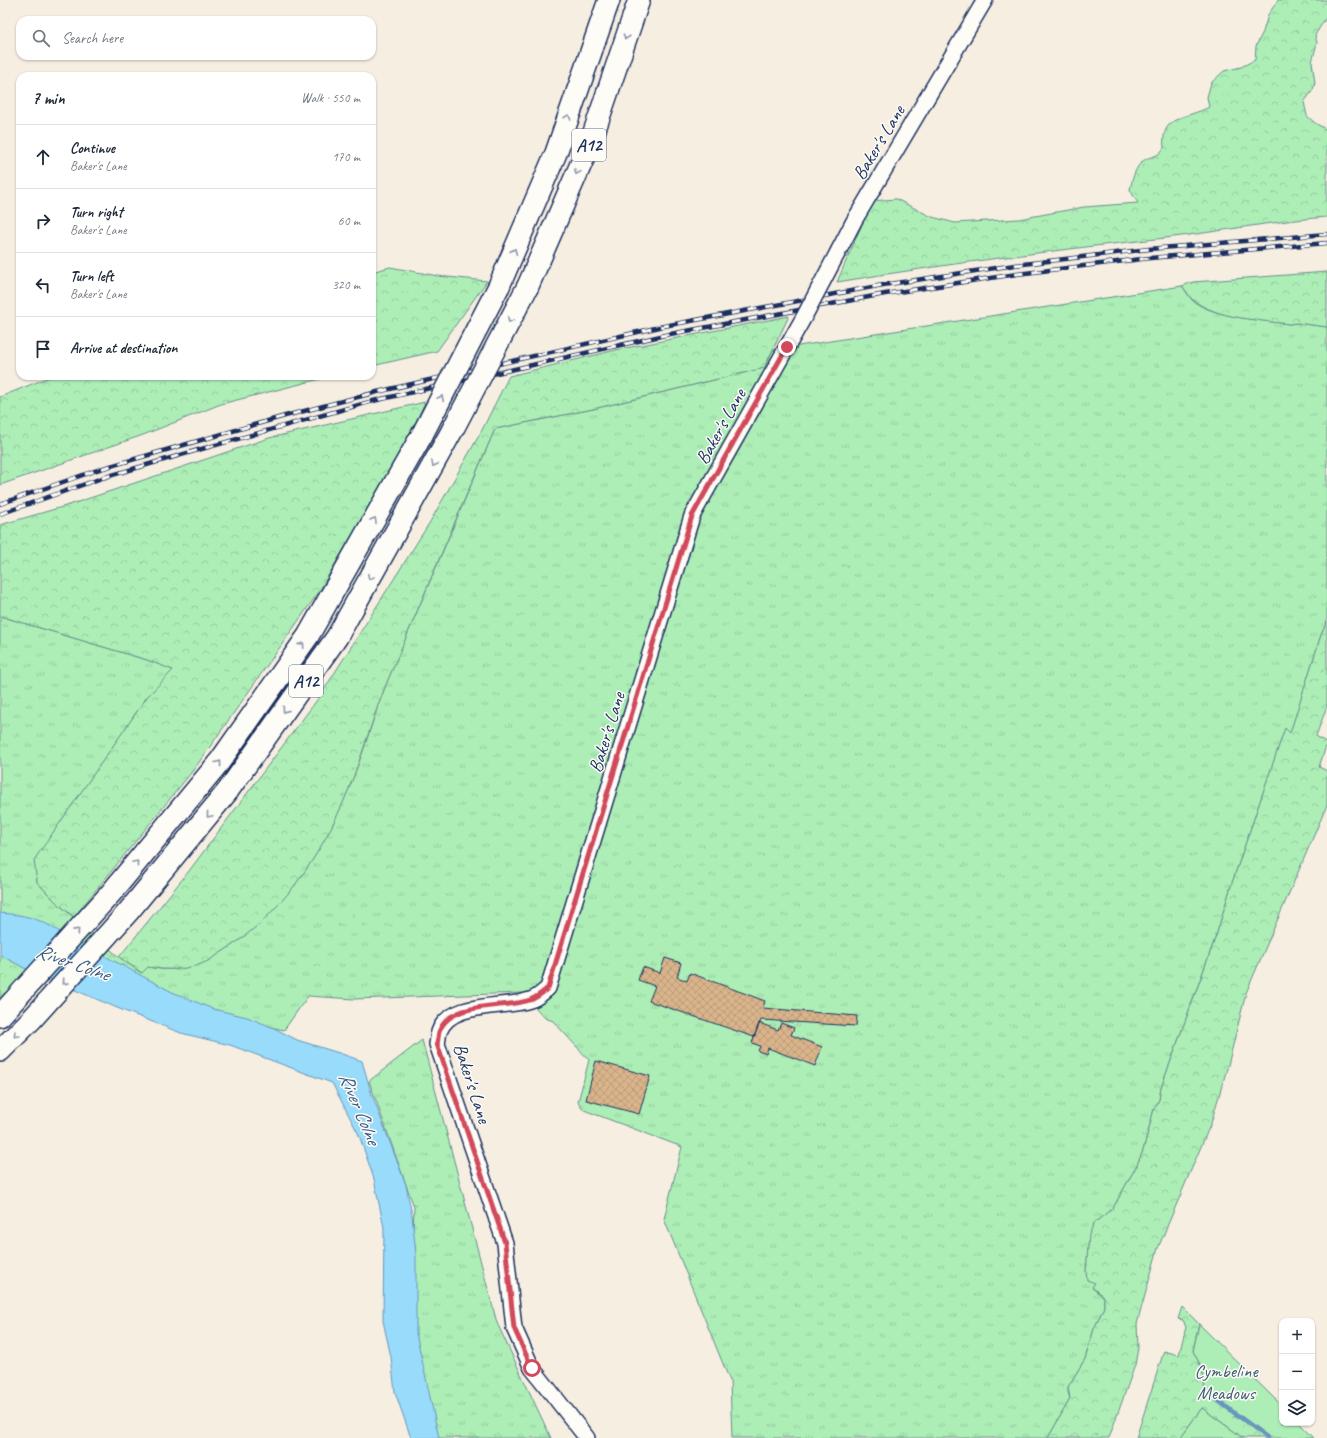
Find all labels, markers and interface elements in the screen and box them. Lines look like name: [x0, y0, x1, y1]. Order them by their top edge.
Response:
search box: [16, 16, 376, 60]
icon: search: [30, 27, 52, 49]
text: Search here: [62, 29, 123, 48]
one-way arrow: [622, 33, 631, 40]
text: 7 min: [32, 88, 65, 109]
text: Walk · 550 m: [301, 90, 360, 106]
street label: Baker's Lane: [847, 99, 911, 184]
one-way arrow: [564, 114, 572, 121]
road number: A12: [572, 129, 606, 161]
text: Continue: [70, 139, 115, 158]
icon: ahead: [32, 146, 54, 168]
text: 170 m: [332, 149, 360, 165]
text: Baker's Lane: [70, 158, 127, 174]
one-way arrow: [574, 169, 582, 176]
text: Turn right: [70, 203, 123, 222]
icon: right: [32, 210, 54, 232]
text: 60 m: [338, 213, 360, 229]
text: Baker's Lane: [70, 222, 127, 238]
one-way arrow: [509, 247, 517, 255]
text: Turn left: [70, 267, 113, 286]
icon: left: [32, 274, 54, 296]
text: 320 m: [332, 277, 360, 293]
text: Baker's Lane: [70, 286, 127, 302]
one-way arrow: [507, 316, 514, 324]
icon: arrive: [32, 338, 54, 360]
route end: [778, 338, 796, 356]
text: Arrive at destination: [70, 339, 177, 358]
street label: Baker's Lane: [690, 383, 752, 468]
one-way arrow: [436, 395, 444, 403]
one-way arrow: [431, 459, 438, 467]
one-way arrow: [369, 517, 376, 524]
one-way arrow: [368, 573, 375, 580]
one-way arrow: [297, 642, 305, 649]
road number: A12: [289, 665, 323, 697]
street label: Baker's Lane: [583, 688, 631, 775]
one-way arrow: [282, 706, 290, 713]
one-way arrow: [214, 760, 221, 767]
one-way arrow: [206, 810, 213, 817]
one-way arrow: [131, 860, 138, 868]
one-way arrow: [73, 928, 80, 936]
water label: River Colne: [33, 938, 116, 988]
one-way arrow: [63, 978, 70, 985]
one-way arrow: [13, 1030, 21, 1038]
street label: Baker's Lane: [448, 1040, 497, 1128]
water label: River Colne: [333, 1069, 387, 1151]
map controls: [1279, 1318, 1315, 1426]
button: +: [1279, 1318, 1315, 1354]
button: −: [1279, 1354, 1315, 1390]
route start: [523, 1359, 541, 1377]
park label: Cymbeline Meadows: [1194, 1359, 1259, 1405]
button: layers: [1279, 1390, 1315, 1426]

